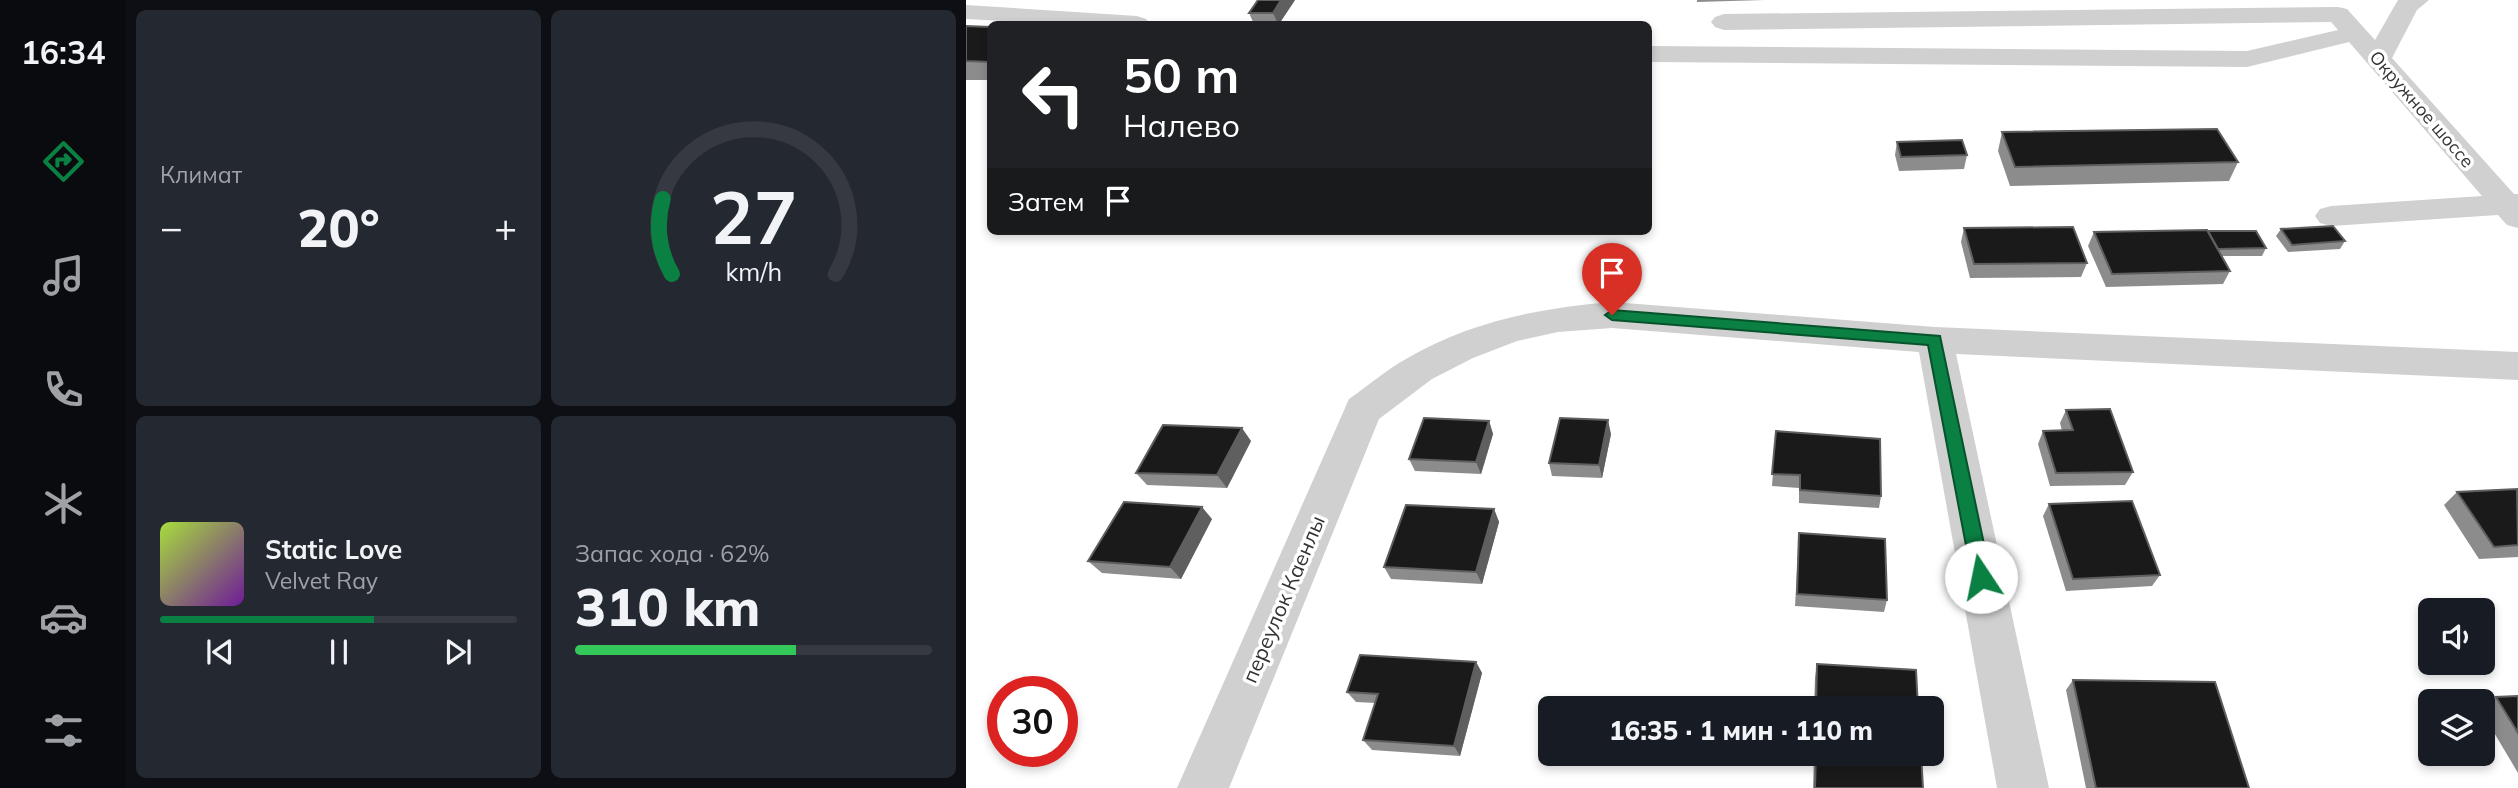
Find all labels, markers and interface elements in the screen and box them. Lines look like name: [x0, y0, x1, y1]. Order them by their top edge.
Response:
text: 16:34: [21, 32, 105, 72]
text: 50 m: [1123, 44, 1239, 105]
street label: Окружное шоссе: [2365, 46, 2479, 172]
icon: left: [1008, 49, 1099, 140]
text: Налево: [1123, 105, 1240, 145]
icon: directions: [39, 137, 88, 186]
text: Климат: [160, 160, 242, 189]
text: 27: [710, 171, 797, 262]
icon: arrive: [1099, 182, 1137, 220]
text: Затем: [1008, 185, 1085, 218]
text: 20°: [297, 195, 380, 260]
text: −: [160, 203, 183, 251]
text: +: [494, 203, 517, 251]
pin: [1582, 243, 1642, 315]
icon: music: [39, 251, 88, 300]
icon: arrive: [1593, 254, 1631, 292]
text: km/h: [725, 256, 782, 287]
icon: phone: [39, 365, 88, 414]
icon: climate: [39, 479, 88, 528]
street label: переулок Каенлы: [1236, 511, 1330, 687]
text: Static Love: [265, 533, 402, 566]
text: Запас хода · 62%: [575, 539, 770, 568]
position arrow: [1944, 540, 2018, 614]
text: Velvet Ray: [265, 566, 378, 595]
text: 310 km: [575, 574, 760, 639]
icon: car: [39, 593, 88, 642]
map controls: [2418, 598, 2495, 766]
button: sound: [2418, 598, 2495, 675]
icon: previous: [201, 633, 239, 671]
icon: pause: [320, 633, 358, 671]
icon: next: [439, 633, 477, 671]
speed limit sign: 30: [987, 676, 1078, 767]
button: layers: [2418, 689, 2495, 766]
icon: filters: [39, 706, 88, 755]
text: 16:35 · 1 мин · 110 m: [1609, 714, 1873, 747]

